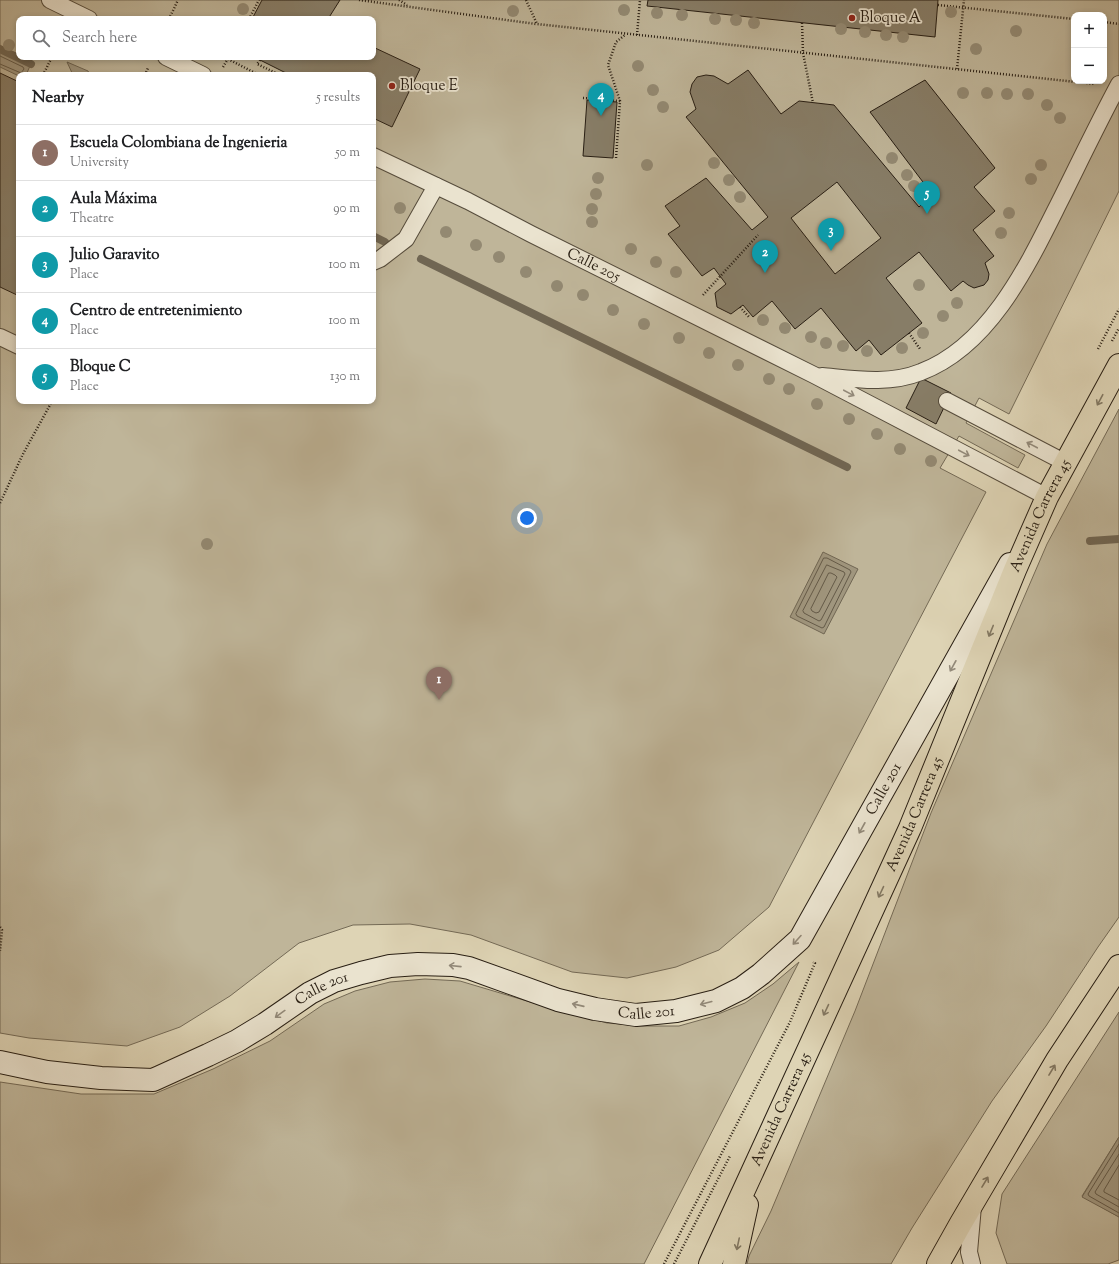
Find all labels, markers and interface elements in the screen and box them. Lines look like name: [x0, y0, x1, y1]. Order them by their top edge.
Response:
place label: Bloque A: [860, 8, 921, 29]
map controls: [1071, 12, 1107, 84]
button: +: [1071, 12, 1107, 48]
marker: Bloque A: [847, 13, 857, 23]
search box: [16, 16, 376, 60]
icon: search: [30, 27, 52, 49]
text: Search here: [62, 28, 137, 49]
button: −: [1071, 48, 1107, 84]
place label: Bloque E: [400, 76, 458, 97]
marker: Bloque E: [387, 81, 397, 91]
pin: 4: [588, 83, 614, 116]
text: Nearby: [32, 86, 84, 110]
text: 5 results: [316, 89, 360, 107]
text: Escuela Colombiana de Ingenieria: [70, 133, 287, 154]
text: 1: [43, 144, 47, 162]
text: 50 m: [335, 144, 360, 162]
text: University: [70, 154, 129, 172]
pin: 5: [914, 181, 940, 214]
text: Aula Máxima: [70, 189, 157, 210]
text: 2: [42, 200, 48, 218]
text: 90 m: [333, 200, 360, 218]
text: Theatre: [70, 210, 114, 228]
pin: 3: [818, 218, 844, 251]
pin: 2: [752, 240, 778, 273]
street label: Calle 205: [563, 243, 624, 287]
text: Julio Garavito: [70, 245, 159, 266]
text: 3: [42, 256, 48, 274]
text: 100 m: [328, 256, 360, 274]
text: Place: [70, 266, 99, 284]
text: Centro de entretenimiento: [70, 301, 242, 322]
text: 4: [42, 312, 48, 330]
text: 100 m: [328, 312, 360, 330]
text: Place: [70, 322, 99, 340]
text: Bloque C: [70, 357, 131, 378]
text: 5: [43, 368, 47, 386]
text: 130 m: [330, 368, 360, 386]
text: Place: [70, 378, 99, 396]
one-way arrow: [842, 390, 854, 397]
one-way arrow: [1096, 393, 1104, 405]
one-way arrow: [1026, 440, 1038, 448]
one-way arrow: [958, 450, 970, 458]
street label: Avenida Carrera 45: [1005, 456, 1076, 576]
your location: [517, 508, 537, 528]
one-way arrow: [986, 624, 994, 636]
one-way arrow: [948, 660, 956, 672]
pin: 1: [426, 667, 452, 700]
street label: Avenida Carrera 45: [881, 754, 948, 875]
street label: Calle 201: [861, 759, 907, 819]
one-way arrow: [857, 822, 865, 834]
one-way arrow: [877, 886, 884, 898]
one-way arrow: [793, 935, 802, 945]
one-way arrow: [449, 962, 462, 970]
street label: Calle 201: [291, 967, 351, 1011]
one-way arrow: [572, 1000, 585, 1008]
one-way arrow: [700, 1000, 713, 1007]
street label: Calle 201: [616, 1001, 676, 1025]
one-way arrow: [822, 1004, 830, 1016]
one-way arrow: [275, 1009, 286, 1018]
street label: Avenida Carrera 45: [746, 1049, 816, 1170]
one-way arrow: [1048, 1064, 1056, 1076]
one-way arrow: [982, 1176, 990, 1188]
one-way arrow: [734, 1237, 742, 1250]

